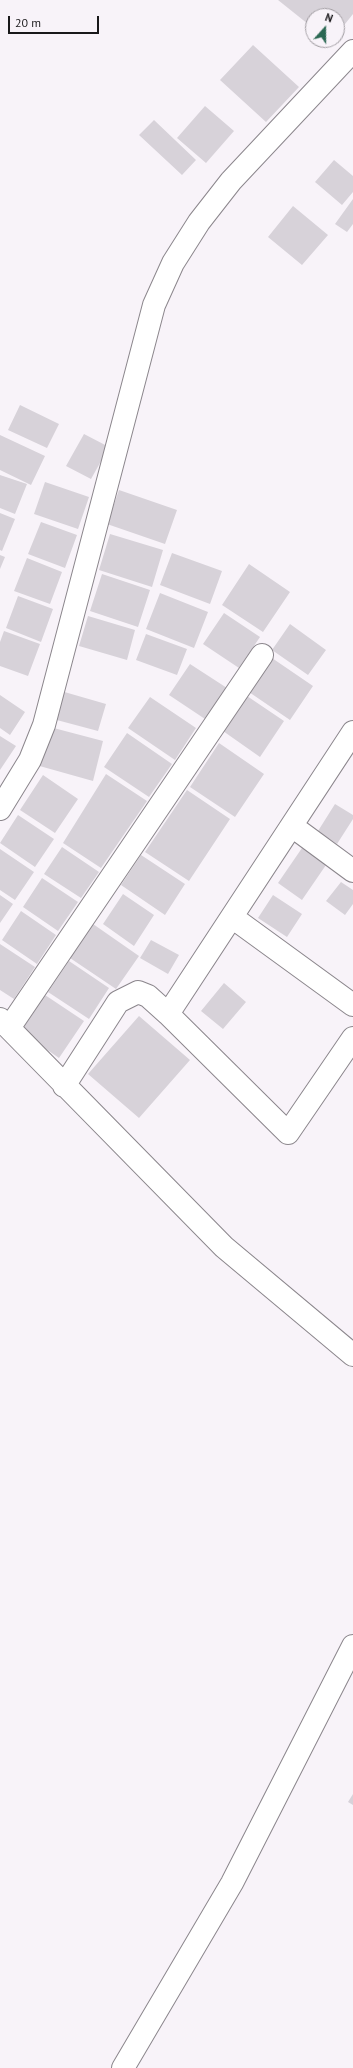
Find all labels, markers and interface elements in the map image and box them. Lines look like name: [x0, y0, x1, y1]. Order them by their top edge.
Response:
scale bar: [10, 8, 101, 34]
north arrow: [305, 8, 345, 48]
text: N: [323, 10, 335, 26]
text: 20 m: [15, 15, 41, 30]

